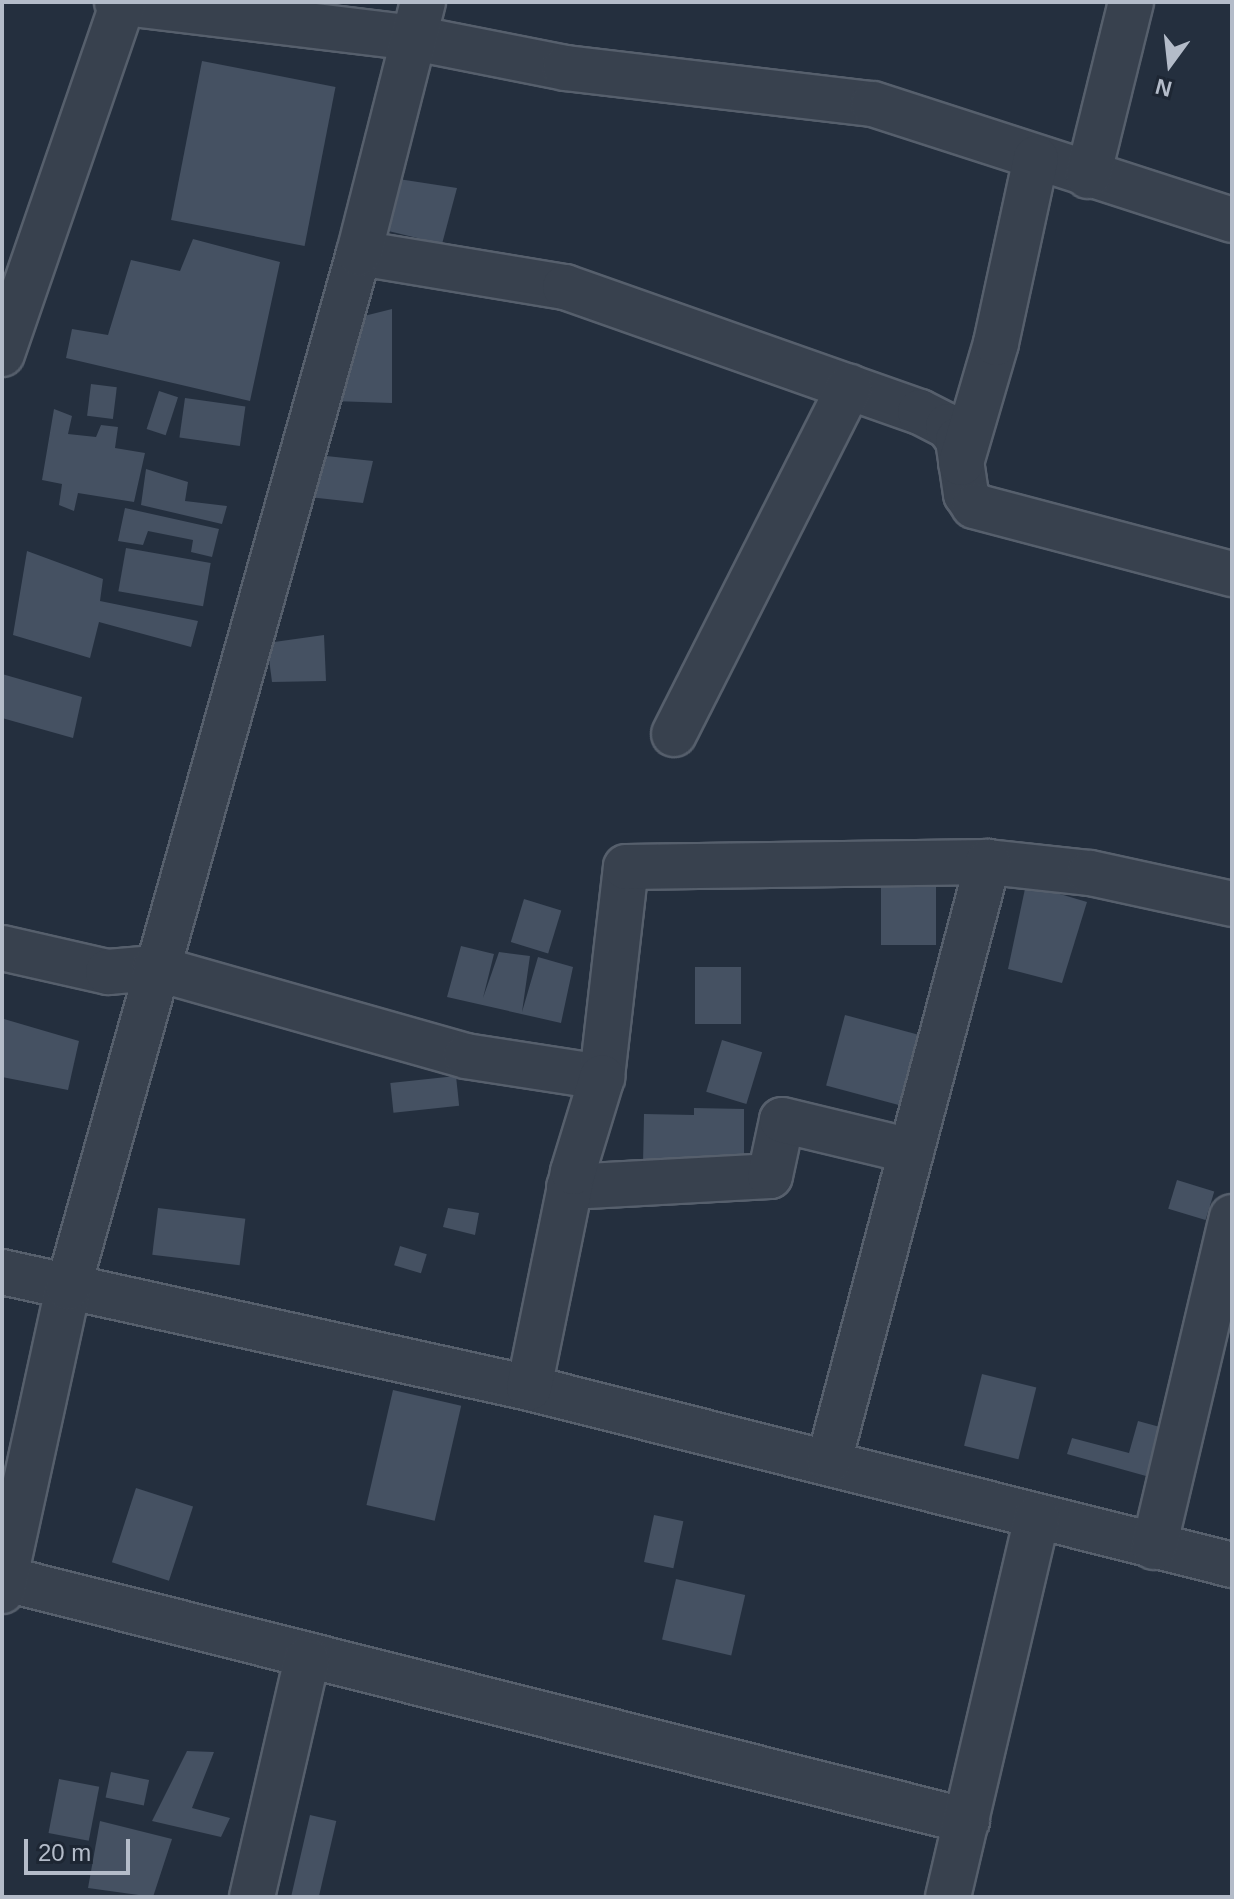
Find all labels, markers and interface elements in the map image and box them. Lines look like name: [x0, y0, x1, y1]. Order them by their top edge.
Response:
north arrow: [1130, 24, 1210, 104]
text: N: [1153, 74, 1175, 102]
scale bar: [28, 1823, 134, 1873]
text: 20 m: [38, 1839, 91, 1866]

